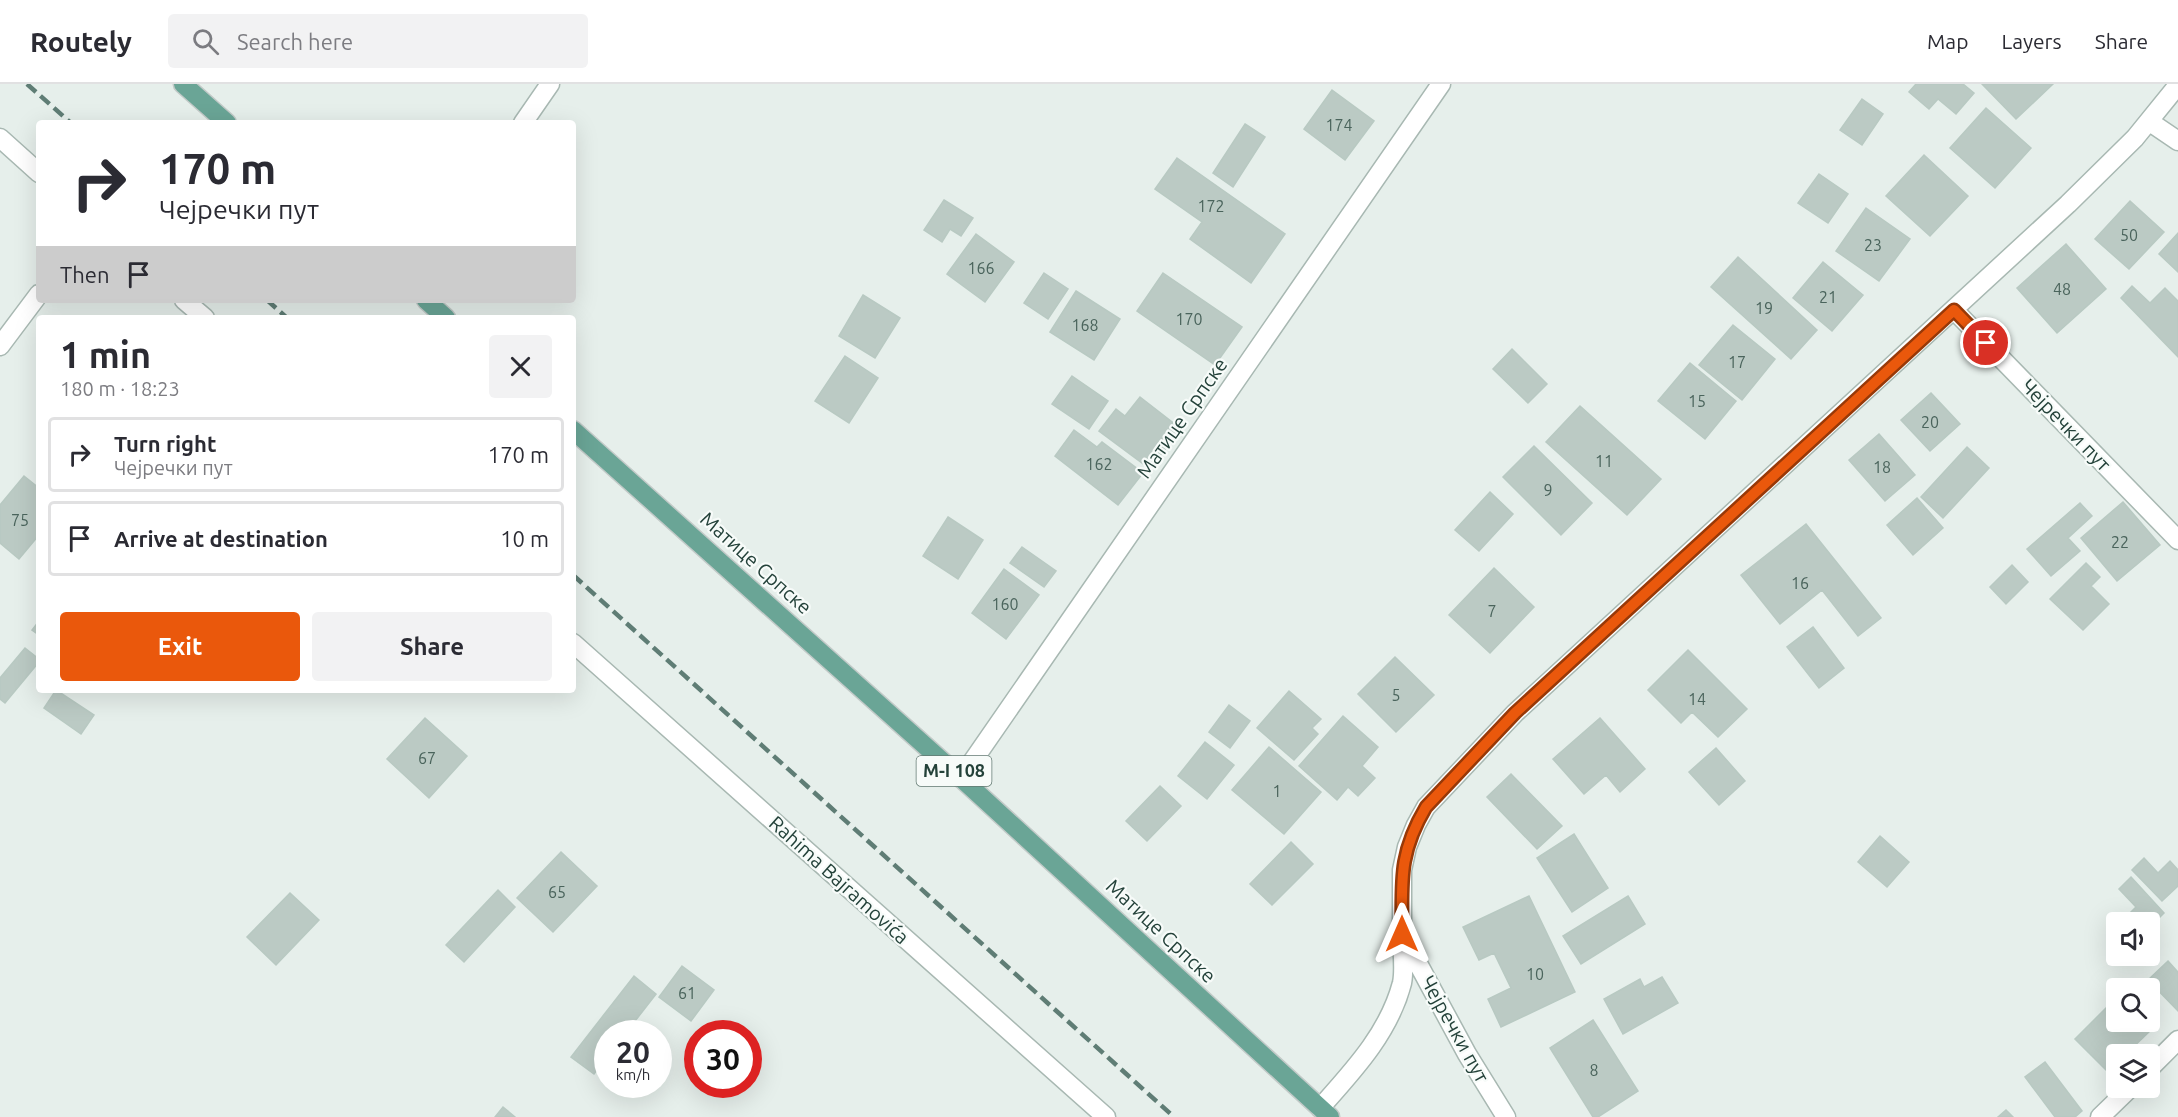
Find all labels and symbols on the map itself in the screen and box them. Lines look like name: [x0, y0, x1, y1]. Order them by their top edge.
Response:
house number: 174: [1325, 116, 1353, 134]
house number: 172: [1197, 197, 1225, 215]
house number: 50: [2120, 226, 2138, 244]
house number: 23: [1864, 236, 1882, 254]
house number: 166: [967, 259, 995, 277]
house number: 48: [2053, 280, 2071, 298]
house number: 21: [1819, 288, 1837, 306]
house number: 19: [1755, 299, 1773, 317]
house number: 170: [1175, 310, 1203, 328]
house number: 168: [1071, 316, 1099, 334]
pin: [1960, 317, 2011, 368]
street label: Матице Српске: [1132, 353, 1232, 482]
house number: 17: [1728, 353, 1746, 371]
street label: Чејречки пут: [2017, 374, 2116, 475]
house number: 15: [1688, 392, 1706, 410]
house number: 20: [1921, 413, 1939, 431]
house number: 11: [1595, 452, 1613, 470]
house number: 162: [1085, 455, 1113, 473]
house number: 18: [1873, 458, 1891, 476]
house number: 9: [1543, 481, 1553, 499]
street label: Матице Српске: [696, 507, 817, 618]
house number: 75: [11, 511, 29, 529]
house number: 22: [2111, 533, 2129, 551]
house number: 16: [1791, 574, 1809, 592]
house number: 160: [991, 595, 1019, 613]
house number: 7: [1487, 602, 1497, 620]
house number: 5: [1391, 686, 1401, 704]
house number: 14: [1688, 690, 1706, 708]
house number: 67: [418, 749, 436, 767]
road number: M-I 108: [916, 756, 992, 786]
house number: 1: [1272, 782, 1282, 800]
street label: Rahima Bajramovića: [765, 811, 914, 948]
street label: Матице Српске: [1102, 874, 1221, 987]
house number: 65: [548, 883, 566, 901]
position arrow: [1370, 902, 1434, 966]
house number: 10: [1526, 965, 1544, 983]
street label: Чејречки пут: [1417, 971, 1494, 1086]
house number: 61: [678, 984, 696, 1002]
speed limit sign: 30: [684, 1020, 762, 1098]
house number: 8: [1589, 1061, 1599, 1079]

